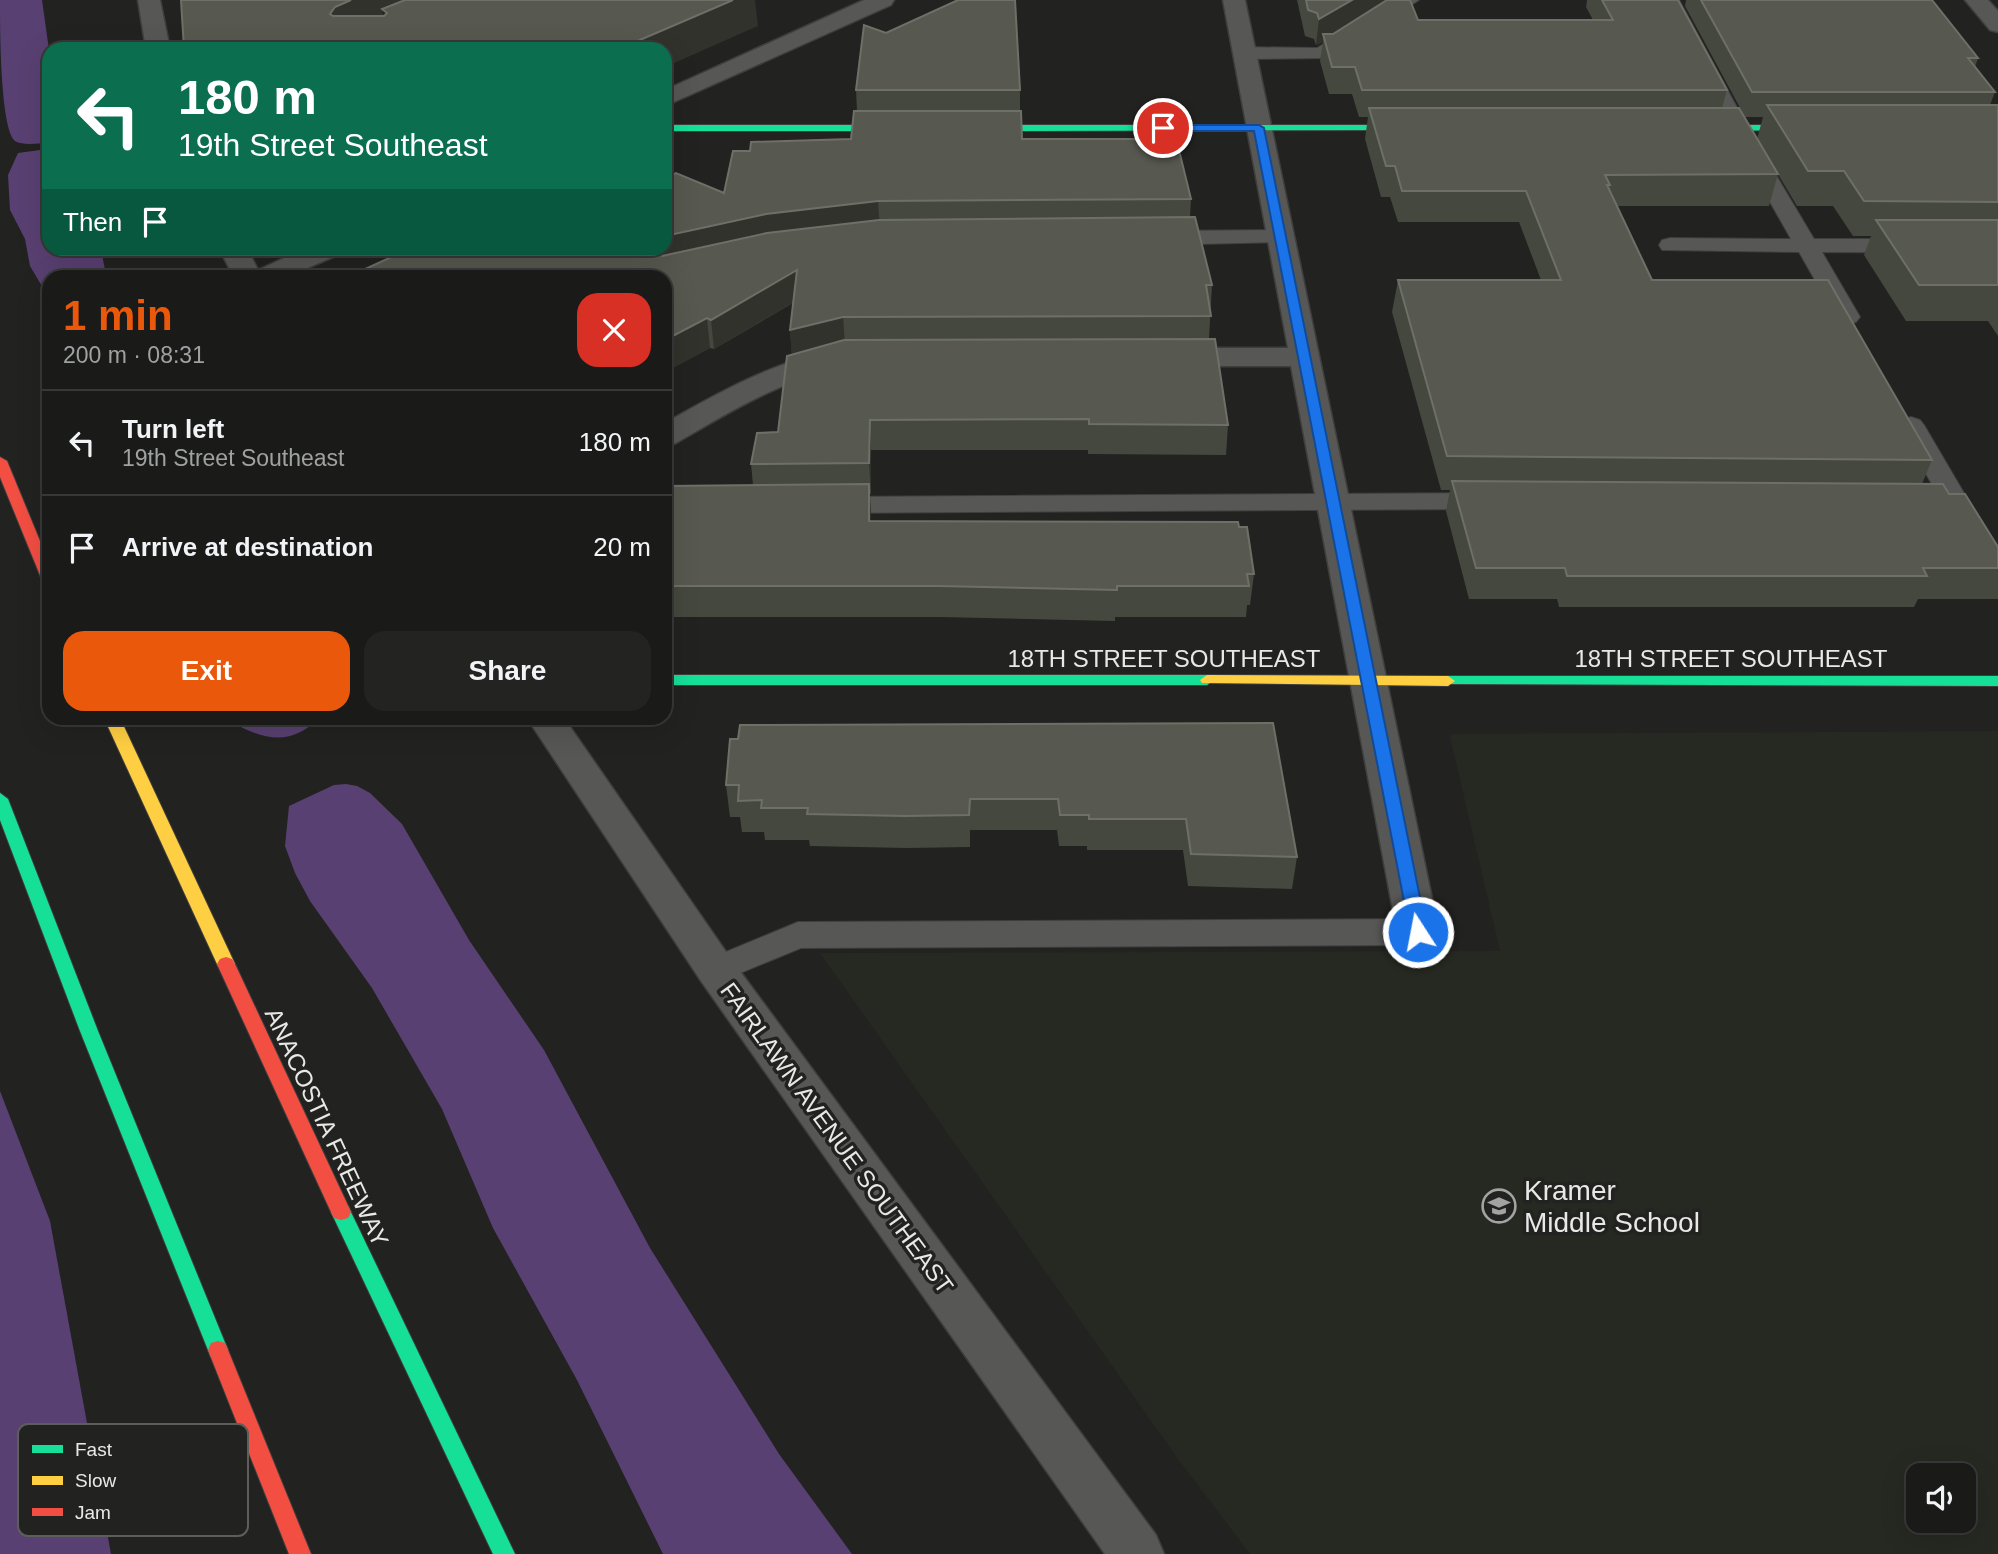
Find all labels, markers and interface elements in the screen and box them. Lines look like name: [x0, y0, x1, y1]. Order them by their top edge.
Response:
icon: left: [63, 70, 154, 161]
text: 180 m: [178, 70, 317, 124]
pin: [1133, 98, 1193, 158]
icon: arrive: [1144, 109, 1182, 147]
text: 19th Street Southeast: [178, 127, 488, 163]
icon: arrive: [136, 203, 174, 241]
text: Then: [63, 207, 122, 237]
text: 1 min: [63, 292, 173, 339]
button: close: [577, 293, 651, 367]
text: 200 m · 08:31: [63, 342, 205, 368]
text: Turn left: [122, 414, 224, 444]
icon: left: [63, 424, 101, 462]
text: 180 m: [579, 427, 651, 457]
text: 19th Street Southeast: [122, 445, 345, 471]
icon: arrive: [63, 529, 101, 567]
text: Arrive at destination: [122, 532, 373, 562]
text: 20 m: [593, 532, 651, 562]
button: Exit: [63, 631, 350, 711]
button: Share: [364, 631, 651, 711]
street label: 18TH STREET SOUTHEAST: [1008, 645, 1321, 672]
street label: 18TH STREET SOUTHEAST: [1575, 645, 1888, 672]
position arrow: [1381, 895, 1455, 969]
street label: FAIRLAWN AVENUE SOUTHEAST: [715, 977, 959, 1299]
street label: ANACOSTIA FREEWAY: [260, 1003, 394, 1251]
place label: Kramer Middle School: [1524, 1175, 1700, 1238]
school or university icon: Kramer Middle School: [1480, 1187, 1518, 1225]
legend: [18, 1424, 248, 1536]
text: Fast: [75, 1439, 113, 1460]
map controls: [1906, 1463, 1976, 1533]
button: sound: [1906, 1463, 1976, 1533]
text: Slow: [75, 1470, 116, 1491]
text: Jam: [75, 1502, 111, 1523]

